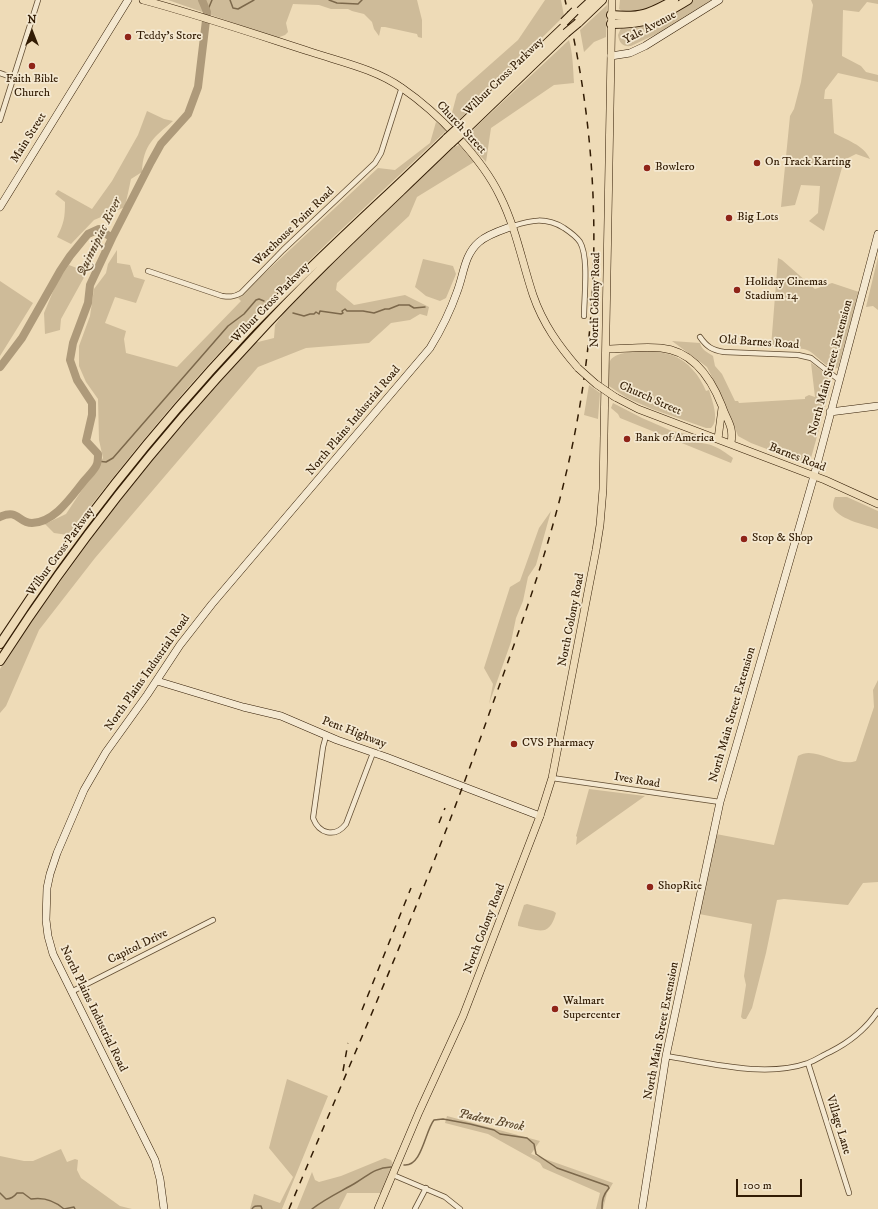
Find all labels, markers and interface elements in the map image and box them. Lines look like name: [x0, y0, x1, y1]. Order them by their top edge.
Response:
street label: Yale Avenue: [621, 8, 679, 48]
north arrow: [12, 12, 52, 52]
text: N: [27, 13, 37, 27]
place label: Teddy’s Store: [136, 30, 201, 44]
marker: Teddy’s Store: [123, 32, 133, 42]
street label: Wilbur Cross Parkway: [461, 35, 547, 119]
marker: Faith Bible Church: [27, 61, 37, 71]
place label: Faith Bible Church: [6, 73, 58, 101]
street label: Church Street: [433, 99, 489, 157]
street label: Main Street: [8, 110, 50, 166]
place label: On Track Karting: [765, 156, 850, 170]
marker: On Track Karting: [752, 158, 762, 168]
place label: Bowlero: [655, 161, 695, 175]
marker: Bowlero: [642, 163, 652, 173]
street label: Warehouse Point Road: [250, 185, 338, 269]
water label: Quinnipiac River: [74, 195, 126, 279]
place label: Big Lots: [737, 211, 778, 225]
marker: Big Lots: [724, 213, 734, 223]
street label: North Colony Road: [588, 252, 604, 348]
street label: Wilbur Cross Parkway: [229, 260, 313, 346]
place label: Holiday Cinemas Stadium 14: [745, 276, 827, 304]
marker: Holiday Cinemas Stadium 14: [732, 285, 742, 295]
street label: North Main Street Extension: [806, 298, 856, 438]
street label: Old Barnes Road: [718, 333, 800, 353]
street label: North Plains Industrial Road: [304, 363, 404, 479]
street label: Church Street: [617, 379, 683, 419]
place label: Bank of America: [635, 432, 714, 446]
marker: Bank of America: [622, 434, 632, 444]
street label: Barnes Road: [767, 441, 827, 475]
street label: Wilbur Cross Parkway: [24, 505, 98, 599]
place label: Stop & Shop: [752, 532, 813, 546]
marker: Stop & Shop: [739, 534, 749, 544]
street label: North Colony Road: [556, 572, 588, 668]
street label: North Plains Industrial Road: [102, 612, 194, 734]
street label: North Main Street Extension: [707, 646, 759, 784]
street label: Pent Highway: [320, 714, 388, 752]
place label: CVS Pharmacy: [522, 737, 594, 751]
marker: CVS Pharmacy: [509, 739, 519, 749]
street label: Ives Road: [613, 770, 661, 792]
place label: ShopRite: [658, 880, 702, 894]
street label: North Colony Road: [461, 882, 509, 976]
marker: ShopRite: [645, 882, 655, 892]
street label: Capitol Drive: [106, 926, 170, 968]
street label: North Plains Industrial Road: [56, 944, 130, 1074]
street label: North Main Street Extension: [642, 961, 682, 1101]
place label: Walmart Supercenter: [563, 995, 620, 1023]
marker: Walmart Supercenter: [550, 1004, 560, 1014]
street label: Village Lane: [822, 1094, 854, 1156]
water label: Padens Brook: [457, 1106, 525, 1136]
scale bar: [738, 1171, 804, 1197]
text: 100 m: [743, 1178, 772, 1193]

